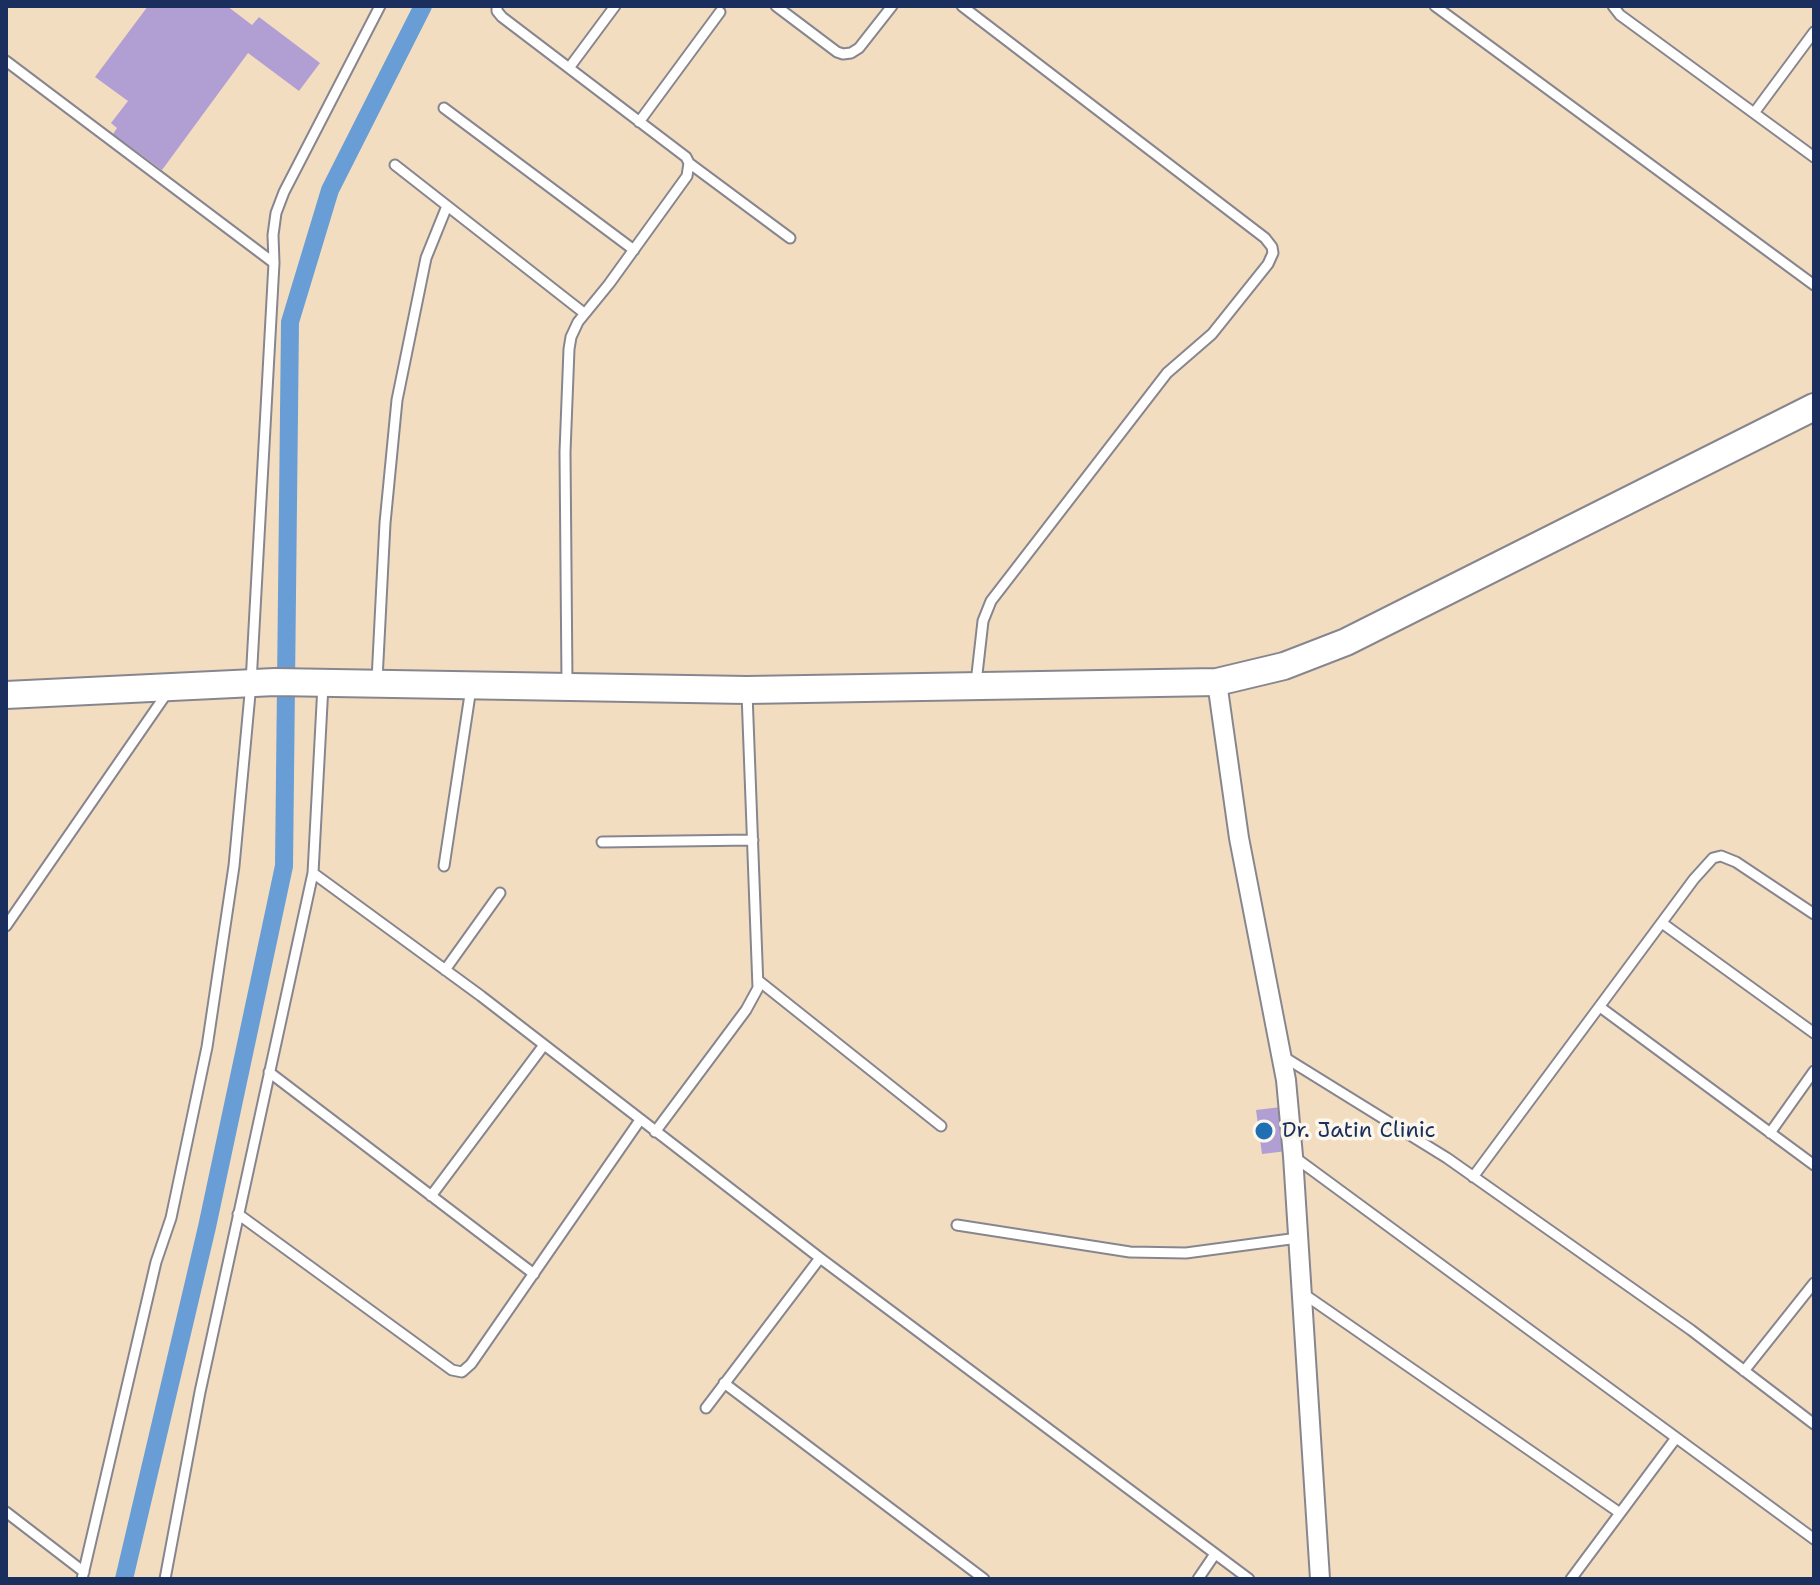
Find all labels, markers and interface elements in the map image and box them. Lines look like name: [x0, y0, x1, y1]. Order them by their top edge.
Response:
place label: Dr. Jatin Clinic: [1282, 1118, 1436, 1144]
marker: Dr. Jatin Clinic: [1253, 1120, 1275, 1142]

